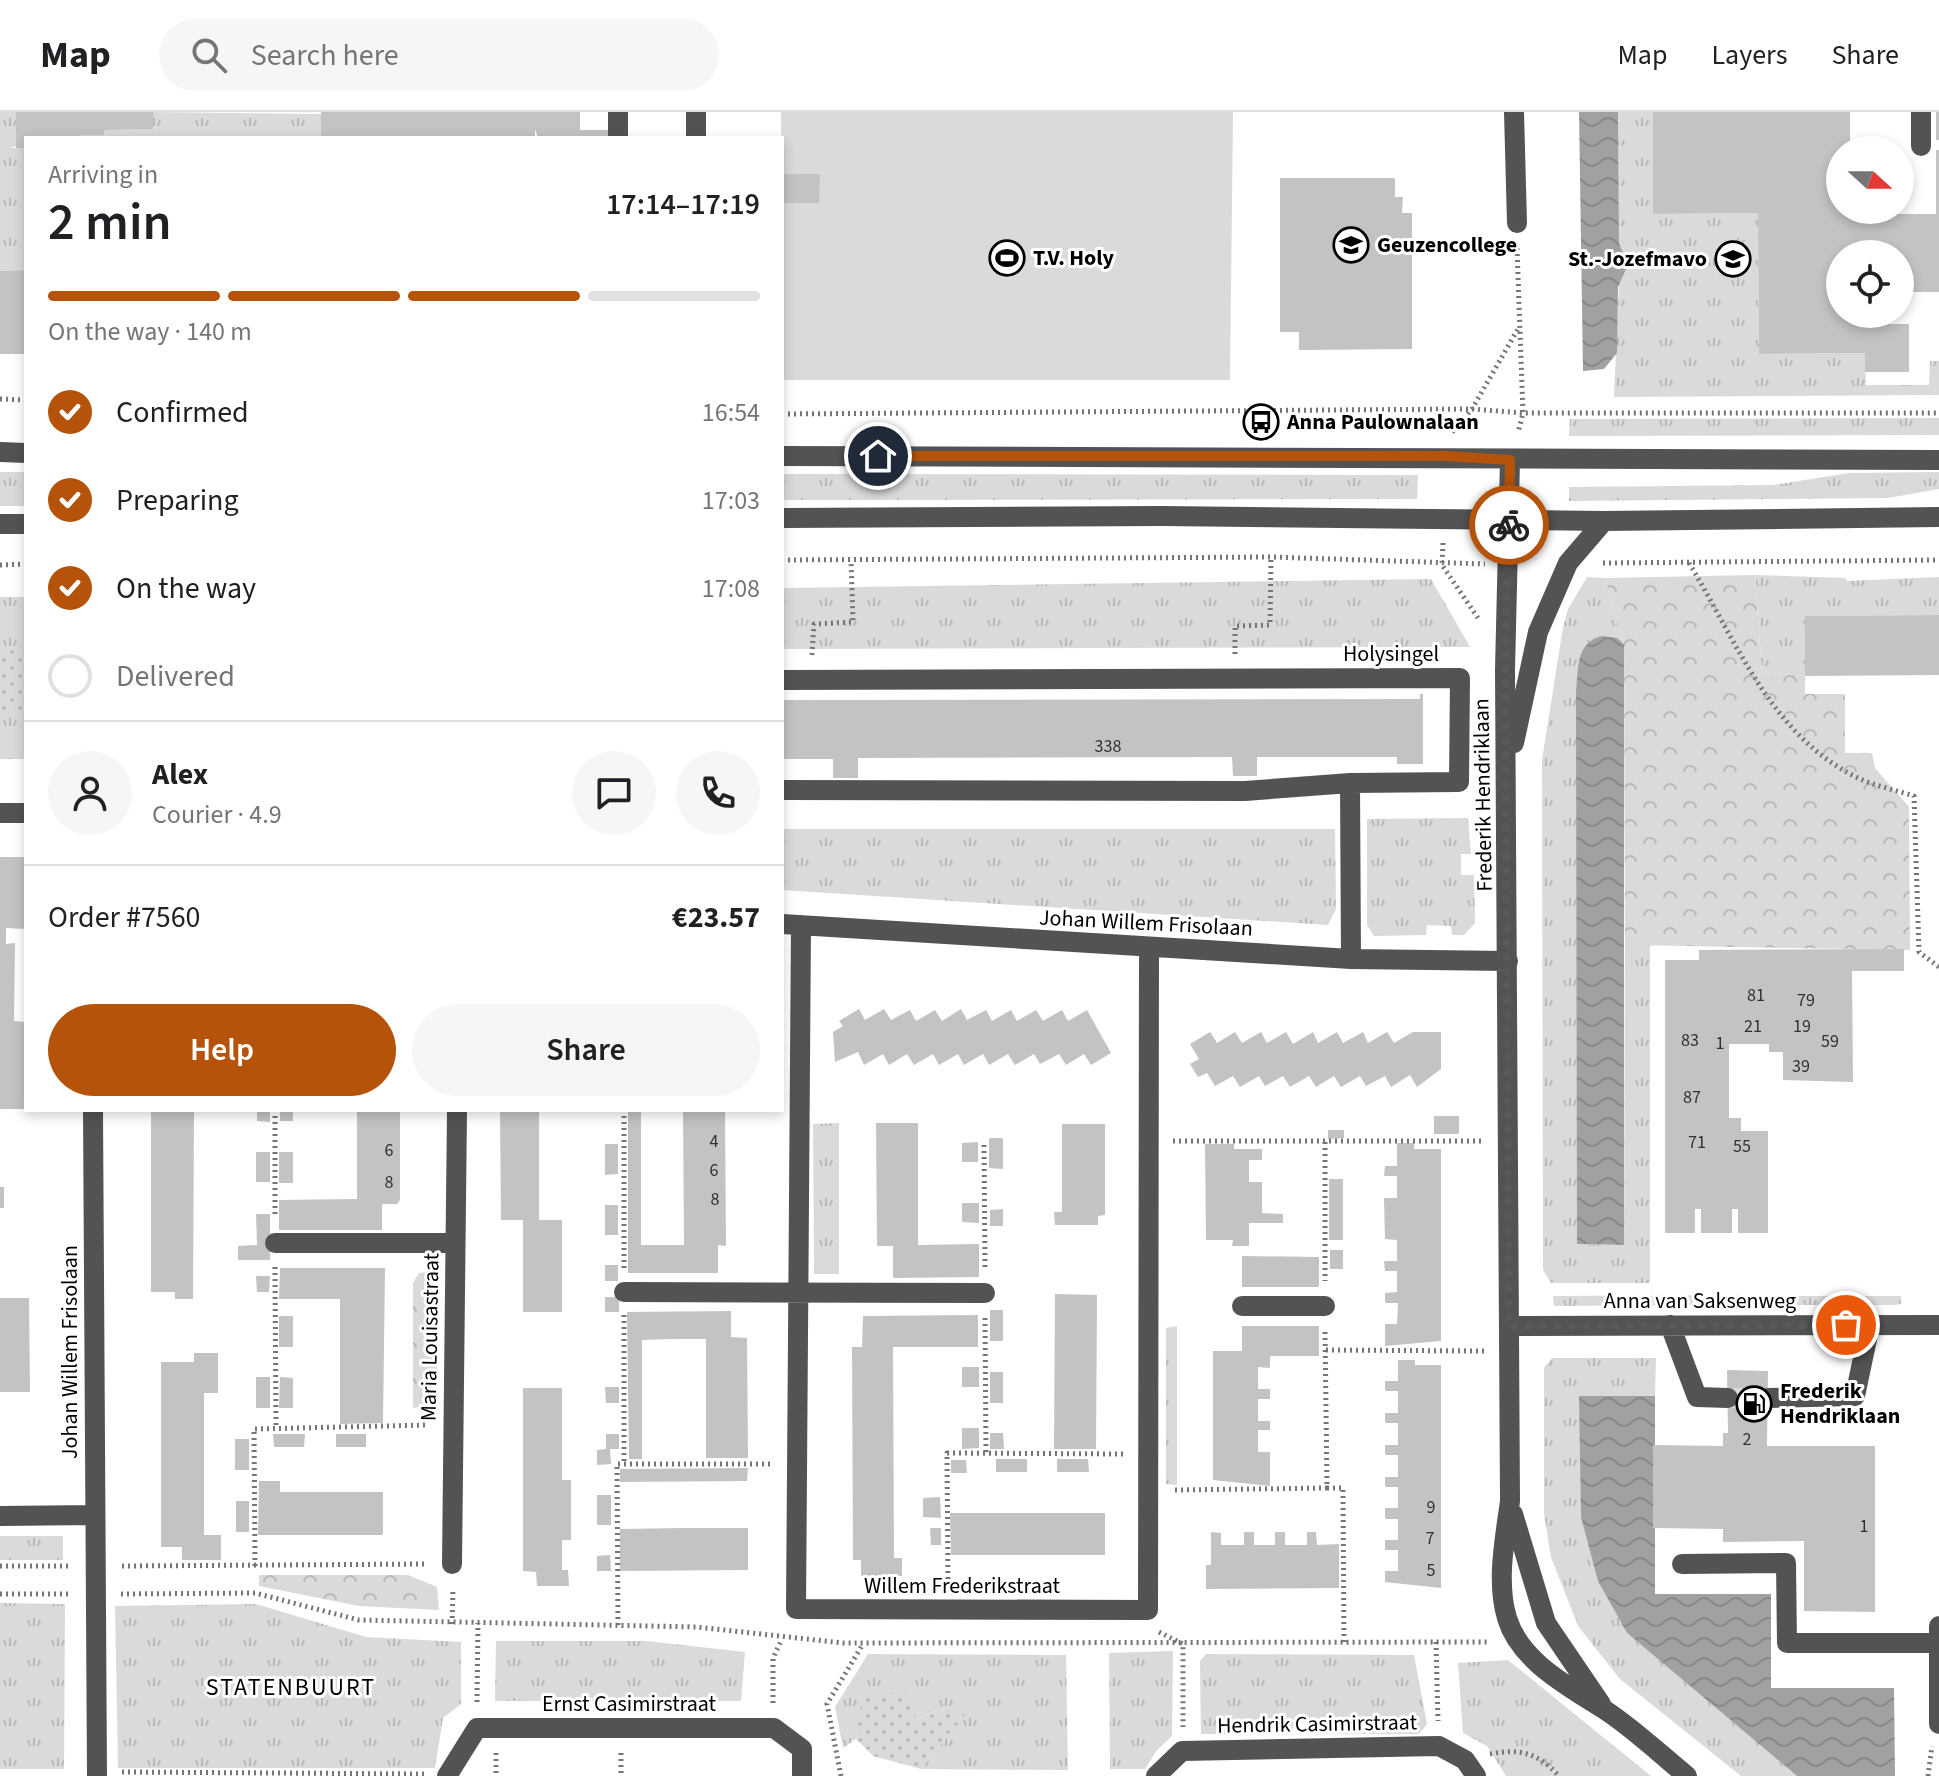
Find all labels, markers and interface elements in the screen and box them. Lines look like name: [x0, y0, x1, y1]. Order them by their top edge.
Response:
search box: [159, 19, 719, 91]
text: Map: [40, 28, 111, 82]
icon: search: [187, 33, 231, 77]
text: Search here: [251, 34, 399, 77]
text: Map: [1617, 35, 1667, 75]
text: Layers: [1711, 35, 1787, 75]
text: Share: [1831, 35, 1899, 75]
north arrow: [1826, 136, 1914, 224]
map controls: [1826, 136, 1914, 328]
text: Arriving in: [48, 156, 158, 193]
text: 17:14–17:19: [606, 183, 760, 226]
text: 2 min: [48, 186, 172, 260]
school or university icon: Geuzencollege: [1332, 226, 1370, 264]
place label: Geuzencollege: [1377, 229, 1517, 261]
sports icon: T.V. Holy: [988, 239, 1026, 277]
school or university icon: St.-Jozefmavo: [1714, 240, 1752, 278]
button: locate: [1826, 240, 1914, 328]
place label: T.V. Holy: [1033, 242, 1115, 274]
place label: St.-Jozefmavo: [1568, 243, 1707, 275]
text: On the way · 140 m: [48, 313, 252, 350]
icon: check: [48, 390, 92, 434]
text: Confirmed: [116, 391, 249, 434]
text: 16:54: [702, 394, 760, 431]
bus stop icon: Anna Paulownalaan: [1242, 403, 1280, 441]
place label: Anna Paulownalaan: [1286, 406, 1479, 438]
pin: [844, 422, 912, 490]
icon: home: [856, 434, 900, 478]
icon: check: [48, 478, 92, 522]
text: Preparing: [116, 479, 239, 522]
text: 17:03: [702, 482, 760, 519]
courier: [1469, 485, 1549, 565]
icon: bike: [1487, 503, 1531, 547]
icon: check: [48, 566, 92, 610]
text: On the way: [116, 567, 256, 610]
text: 17:08: [702, 570, 760, 607]
street label: Holysingel: [1343, 638, 1439, 670]
text: Delivered: [116, 655, 235, 698]
street label: Frederik Hendriklaan: [1465, 698, 1501, 892]
house number: 338: [1095, 734, 1121, 759]
button: person: [48, 751, 132, 835]
button: chat: [572, 751, 656, 835]
button: phone: [676, 751, 760, 835]
text: Alex: [152, 753, 208, 796]
text: Courier · 4.9: [152, 796, 282, 833]
text: Order #7560: [48, 896, 201, 939]
text: €23.57: [672, 896, 760, 939]
street label: Johan Willem Frisolaan: [1038, 901, 1254, 945]
house number: 81: [1747, 983, 1765, 1008]
house number: 79: [1797, 988, 1815, 1013]
button: Help: [48, 1004, 396, 1096]
button: Share: [412, 1004, 760, 1096]
house number: 21: [1744, 1014, 1762, 1039]
house number: 19: [1793, 1014, 1811, 1039]
house number: 83: [1681, 1028, 1699, 1053]
house number: 59: [1821, 1029, 1839, 1054]
house number: 1: [1716, 1031, 1724, 1056]
house number: 39: [1792, 1054, 1810, 1079]
house number: 87: [1683, 1085, 1701, 1110]
house number: 4: [710, 1129, 719, 1154]
house number: 71: [1688, 1130, 1706, 1155]
house number: 55: [1733, 1134, 1751, 1159]
house number: 6: [385, 1138, 394, 1163]
house number: 6: [710, 1158, 719, 1183]
house number: 8: [385, 1170, 394, 1195]
house number: 8: [711, 1187, 720, 1212]
street label: Johan Willem Frisolaan: [54, 1245, 86, 1459]
street label: Maria Louisastraat: [413, 1252, 447, 1421]
street label: Anna van Saksenweg: [1604, 1285, 1796, 1317]
pin: [1812, 1291, 1880, 1359]
icon: bag: [1824, 1303, 1868, 1347]
place label: Frederik Hendriklaan: [1780, 1375, 1900, 1432]
fuel station icon: Frederik Hendriklaan: [1735, 1385, 1773, 1423]
house number: 2: [1743, 1427, 1752, 1452]
house number: 9: [1427, 1495, 1436, 1520]
house number: 1: [1860, 1514, 1868, 1539]
house number: 7: [1426, 1526, 1435, 1551]
house number: 5: [1427, 1558, 1436, 1583]
street label: Willem Frederikstraat: [864, 1570, 1061, 1602]
district label: STATENBUURT: [206, 1670, 376, 1705]
street label: Ernst Casimirstraat: [542, 1688, 717, 1720]
street label: Hendrik Casimirstraat: [1217, 1706, 1418, 1742]

